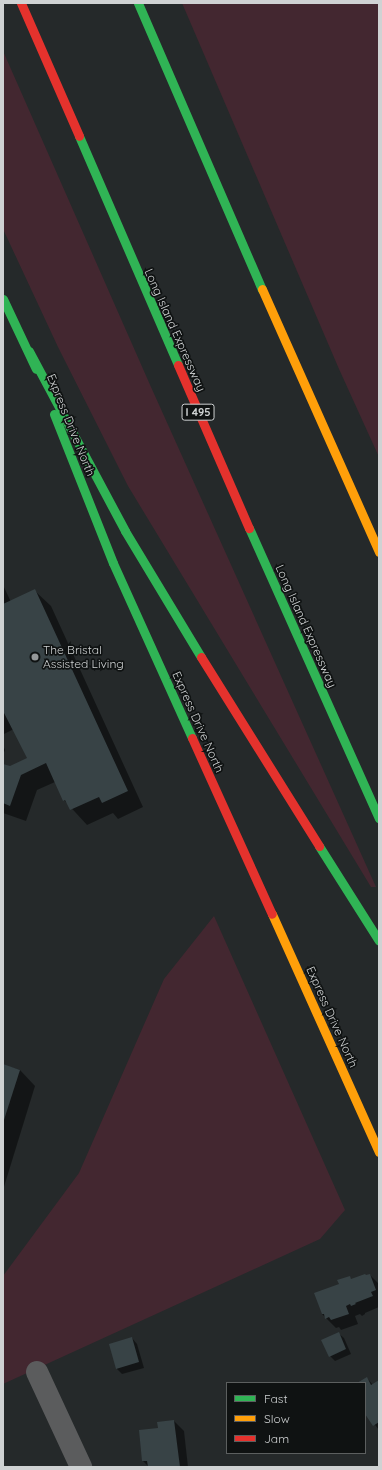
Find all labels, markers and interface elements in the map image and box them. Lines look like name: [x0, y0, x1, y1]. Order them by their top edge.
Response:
street label: Long Island Expressway: [141, 266, 209, 394]
street label: Express Drive North: [44, 372, 98, 478]
road number: I 495: [181, 403, 215, 421]
street label: Long Island Expressway: [272, 562, 340, 690]
place label: The Bristal Assisted Living: [43, 643, 124, 671]
marker: The Bristal Assisted Living: [30, 652, 40, 662]
street label: Express Drive North: [169, 669, 227, 775]
street label: Express Drive North: [303, 964, 361, 1070]
legend: [226, 1382, 366, 1454]
text: Fast: [264, 1391, 288, 1406]
text: Slow: [264, 1411, 290, 1426]
text: Jam: [264, 1431, 289, 1446]

